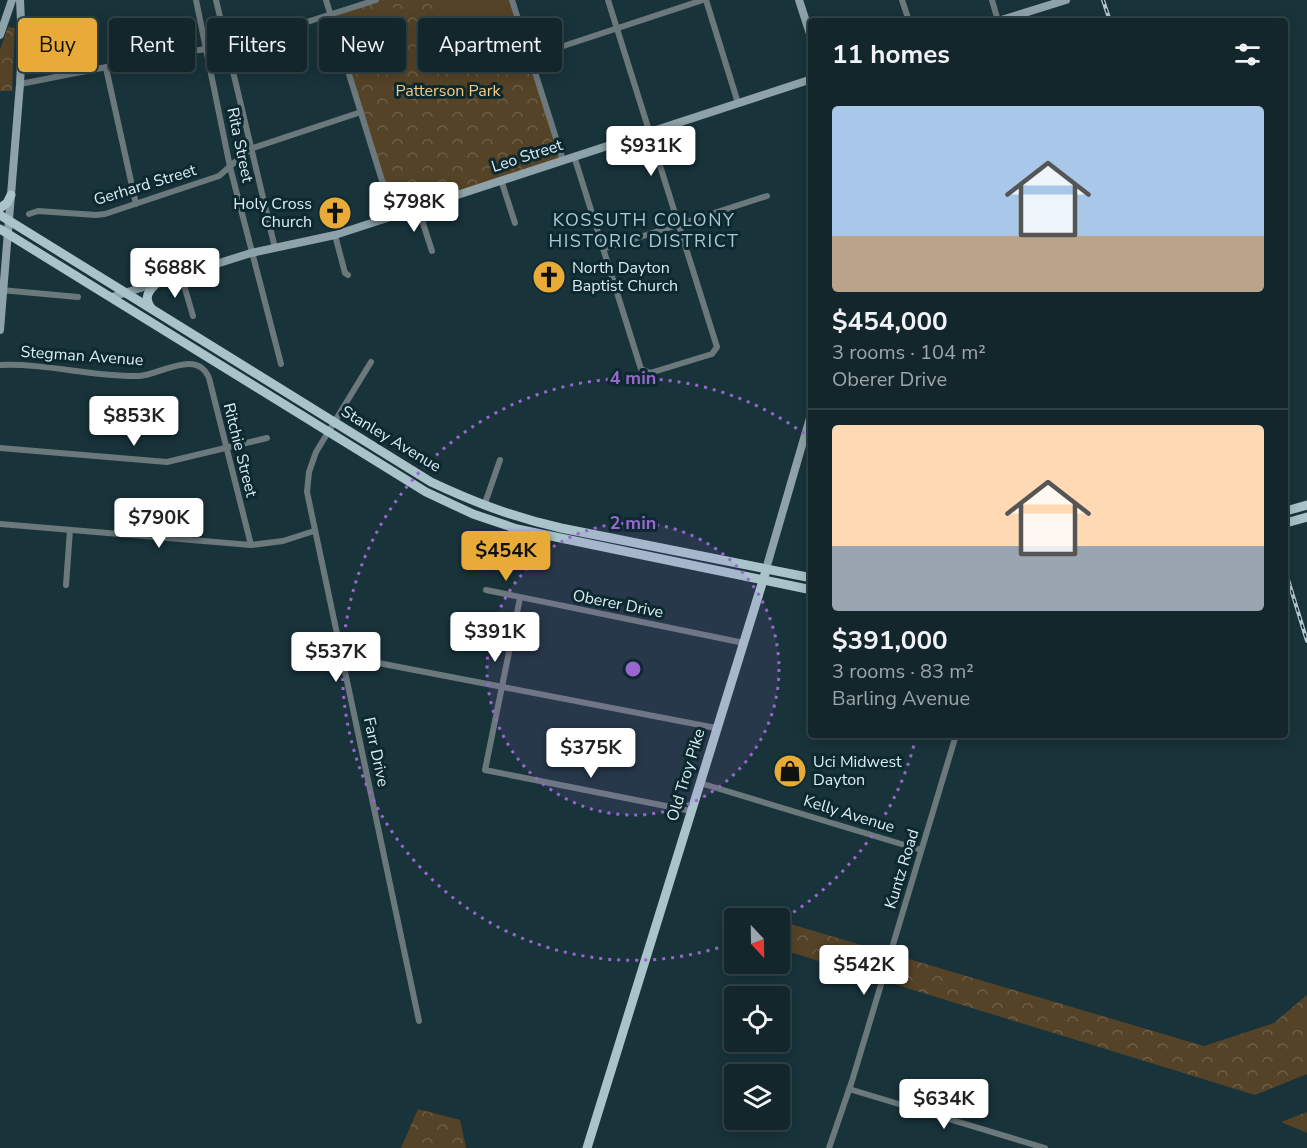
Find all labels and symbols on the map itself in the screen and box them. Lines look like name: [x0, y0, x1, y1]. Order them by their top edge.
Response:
park label: Patterson Park: [395, 80, 502, 102]
street label: Rita Street: [221, 105, 259, 185]
pin: $931K: [609, 126, 693, 177]
street label: Leo Street: [489, 134, 566, 178]
street label: Gerhard Street: [91, 159, 199, 211]
pin: $798K: [372, 182, 456, 233]
place label: Holy Cross Church: [233, 193, 312, 233]
church icon: Holy Cross Church: [317, 195, 353, 231]
district label: KOSSUTH COLONY HISTORIC DISTRICT: [549, 208, 739, 253]
pin: $688K: [133, 248, 217, 299]
place label: North Dayton Baptist Church: [572, 257, 678, 297]
church icon: North Dayton Baptist Church: [531, 259, 567, 295]
street label: Stegman Avenue: [20, 341, 144, 371]
text: 4 min: [610, 366, 656, 390]
pin: $853K: [92, 396, 176, 447]
street label: Ritchie Street: [218, 401, 262, 500]
street label: Stanley Avenue: [337, 401, 445, 477]
pin: $790K: [117, 498, 201, 549]
text: 2 min: [610, 511, 656, 535]
pin: $454K: [464, 531, 548, 582]
street label: Oberer Drive: [571, 584, 665, 624]
pin: $391K: [453, 612, 537, 663]
pin: $537K: [294, 632, 378, 683]
centre of rings: [623, 659, 643, 679]
street label: Farr Drive: [358, 715, 394, 789]
street label: Old Troy Pike: [661, 726, 711, 824]
pin: $375K: [549, 728, 633, 779]
place label: Uci Midwest Dayton: [813, 751, 902, 791]
shop icon: Uci Midwest Dayton: [772, 753, 808, 789]
street label: Kelly Avenue: [801, 790, 897, 838]
street label: Kuntz Road: [879, 826, 925, 912]
north arrow: [724, 908, 790, 974]
pin: $542K: [822, 945, 906, 996]
pin: $634K: [902, 1079, 986, 1130]

